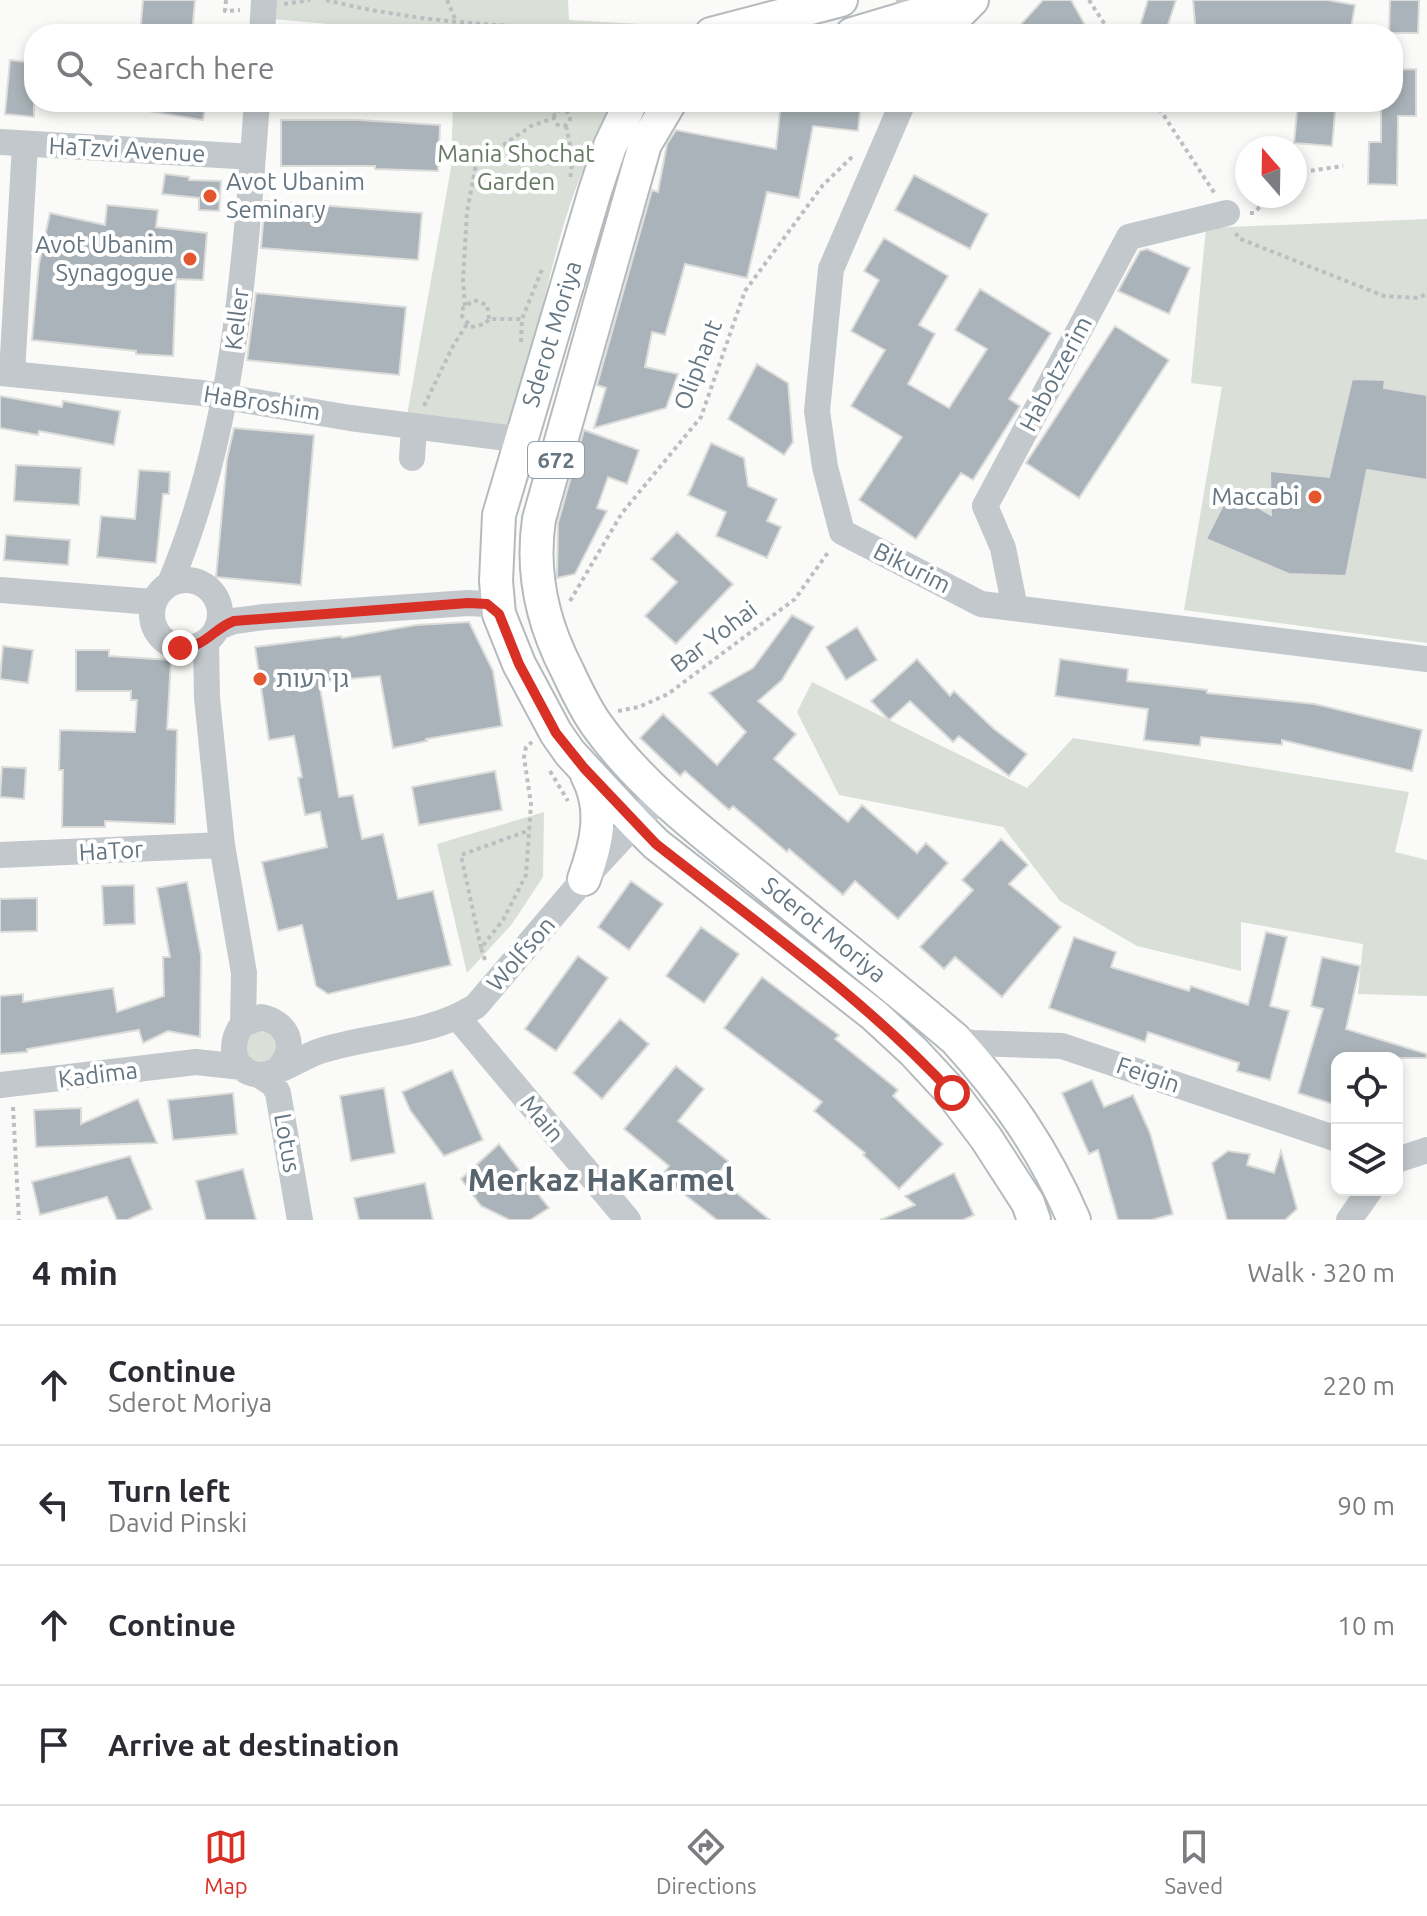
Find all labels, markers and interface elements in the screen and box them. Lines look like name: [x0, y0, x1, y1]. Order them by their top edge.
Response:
search box: [24, 24, 1403, 112]
icon: search: [52, 46, 96, 90]
text: Search here: [116, 51, 275, 85]
street label: HaTzvi Avenue: [48, 132, 206, 167]
north arrow: [1235, 136, 1307, 208]
park label: Mania Shochat Garden: [437, 140, 595, 195]
place label: Avot Ubanim Seminary: [226, 168, 365, 223]
marker: Avot Ubanim Seminary: [201, 187, 219, 205]
place label: Avot Ubanim Synagogue: [35, 231, 174, 286]
marker: Avot Ubanim Synagogue: [181, 250, 199, 268]
street label: Sderot Moriya: [516, 257, 587, 410]
street label: Keller: [219, 286, 254, 352]
street label: Habotzerim: [1014, 312, 1097, 436]
street label: Oliphant: [668, 316, 727, 414]
street label: HaBroshim: [202, 380, 323, 425]
road number: 672: [528, 442, 584, 478]
place label: Maccabi: [1211, 483, 1299, 510]
marker: Maccabi: [1306, 488, 1324, 506]
street label: Bikurim: [869, 537, 955, 598]
street label: Bar Yohai: [665, 595, 762, 678]
route end: [162, 630, 198, 666]
place label: גן רעות: [276, 665, 349, 692]
marker: גן רעות: [251, 670, 269, 688]
street label: HaTor: [78, 835, 144, 866]
street label: Sderot Moriya: [757, 871, 892, 988]
street label: Wolfson: [481, 911, 560, 996]
street label: Feigin: [1113, 1051, 1183, 1098]
map controls: [1331, 1052, 1403, 1196]
button: locate: [1331, 1052, 1403, 1124]
street label: Kadima: [57, 1056, 139, 1093]
route start: [934, 1075, 970, 1111]
street label: Main: [515, 1090, 570, 1148]
street label: Lotus: [269, 1111, 306, 1175]
button: layers: [1331, 1124, 1403, 1196]
district label: Merkaz HaKarmel: [468, 1161, 734, 1197]
text: 4 min: [32, 1253, 118, 1291]
text: Walk · 320 m: [1247, 1258, 1395, 1287]
text: Continue: [108, 1354, 236, 1388]
icon: ahead: [32, 1363, 76, 1407]
text: 220 m: [1323, 1371, 1395, 1400]
text: Sderot Moriya: [108, 1388, 272, 1417]
text: Turn left: [108, 1474, 230, 1508]
icon: left: [32, 1483, 76, 1527]
text: 90 m: [1337, 1491, 1395, 1520]
text: David Pinski: [108, 1508, 247, 1537]
icon: ahead: [32, 1603, 76, 1647]
text: Continue: [108, 1608, 236, 1642]
text: 10 m: [1337, 1611, 1395, 1640]
icon: arrive: [32, 1723, 76, 1767]
text: Arrive at destination: [108, 1728, 400, 1762]
tab: Map: [204, 1825, 248, 1898]
tab: Directions: [656, 1825, 757, 1898]
tab: Saved: [1164, 1825, 1223, 1898]

